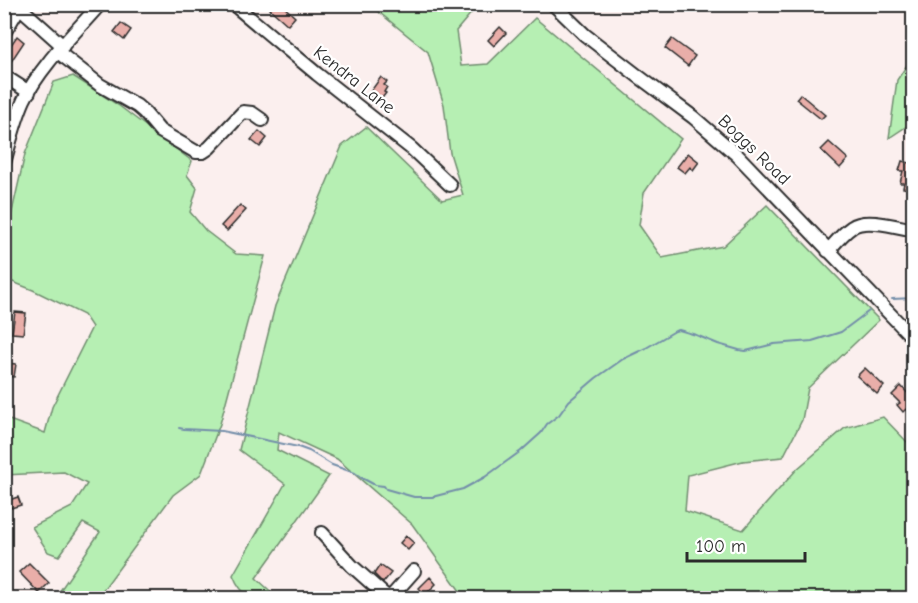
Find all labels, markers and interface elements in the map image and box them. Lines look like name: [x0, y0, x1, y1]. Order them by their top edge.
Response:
street label: Kendra Lane: [309, 42, 399, 118]
street label: Boggs Road: [714, 110, 794, 190]
scale bar: [687, 525, 806, 563]
text: 100 m: [696, 536, 746, 557]

